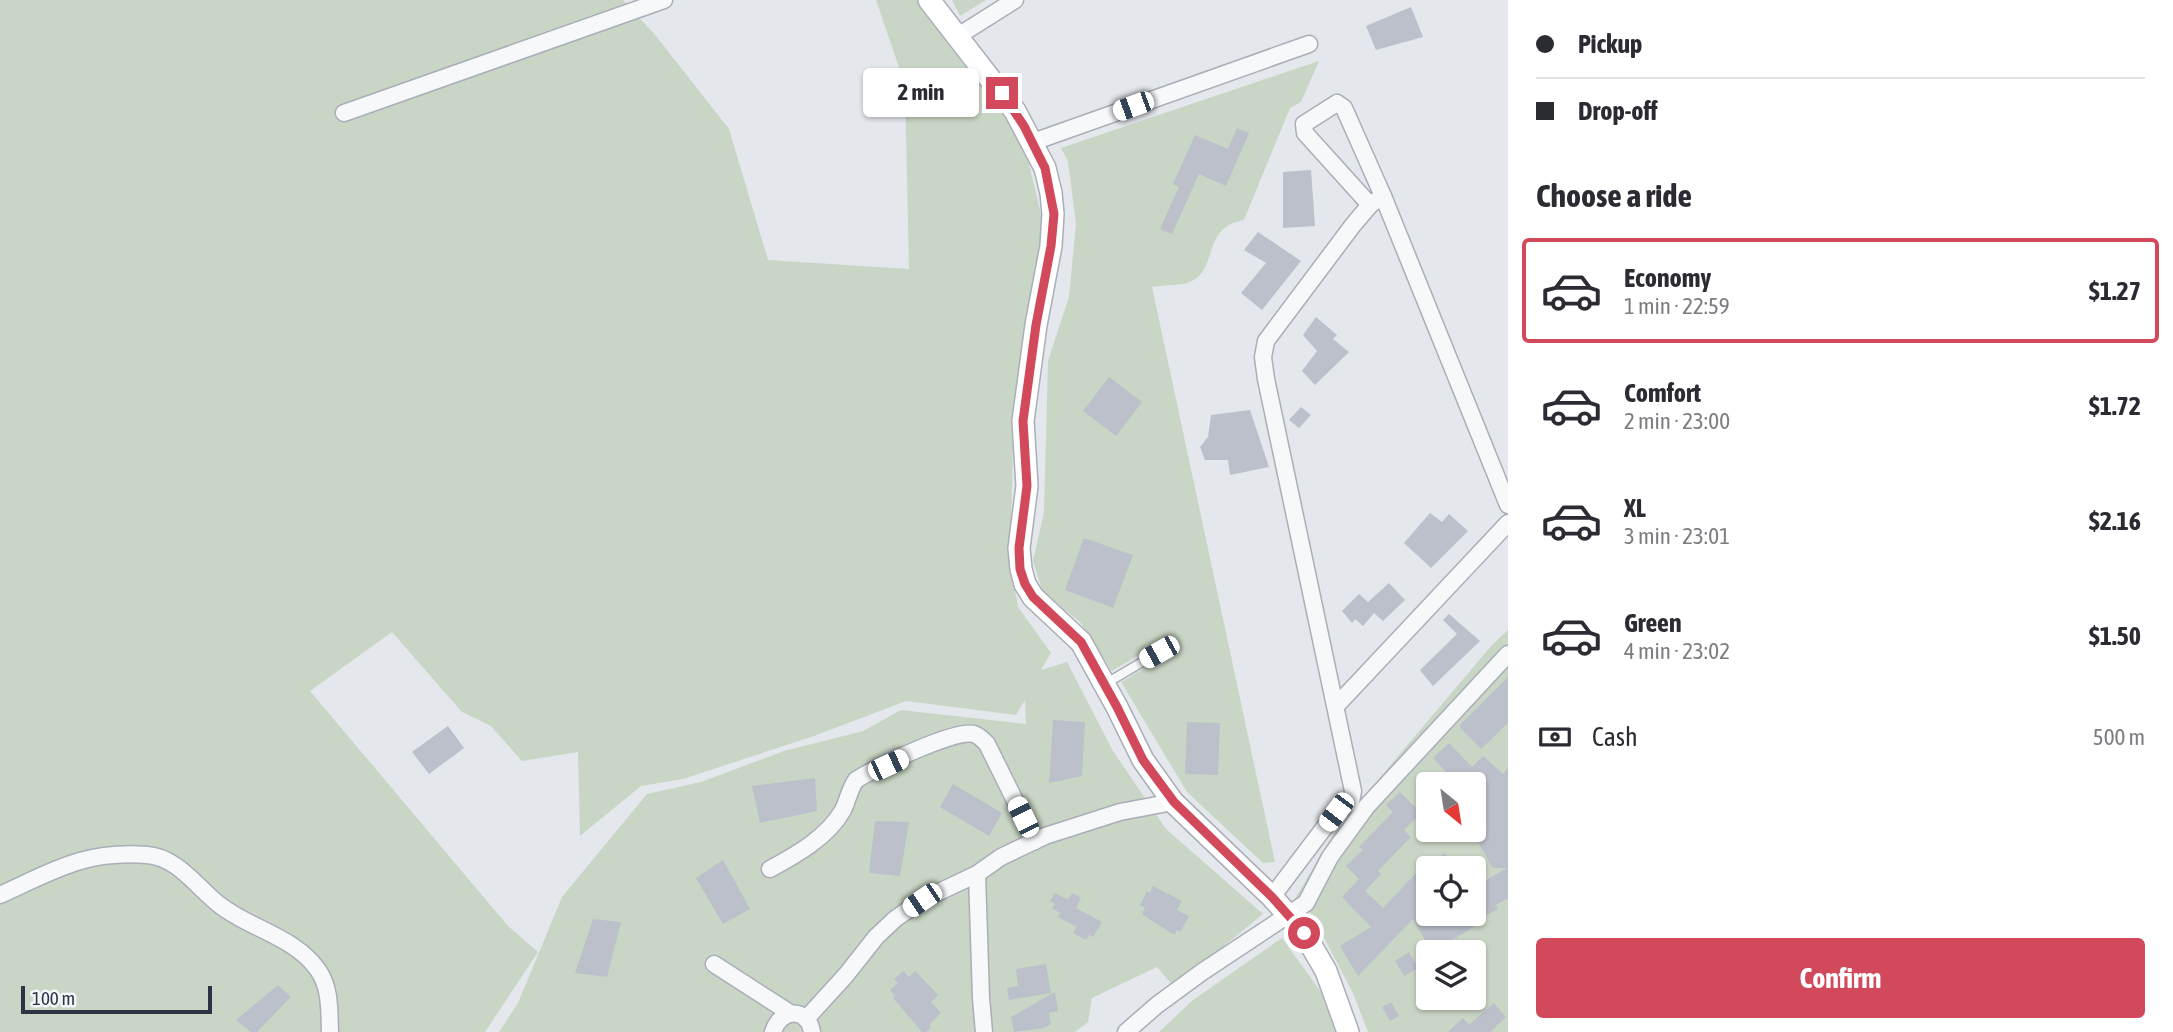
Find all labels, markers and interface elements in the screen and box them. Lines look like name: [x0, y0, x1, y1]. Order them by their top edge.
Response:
text: Pickup: [1578, 29, 1642, 59]
callout: 2 min: [862, 68, 978, 118]
route end: [986, 77, 1018, 109]
text: 2 min: [898, 79, 944, 105]
car: [1110, 89, 1157, 123]
text: Drop-off: [1578, 96, 1658, 126]
text: Choose a ride: [1536, 177, 1692, 214]
icon: car: [1540, 259, 1603, 322]
text: Economy: [1624, 263, 1711, 293]
text: $1.27: [2089, 276, 2141, 306]
text: 1 min · 22:59: [1624, 293, 1730, 319]
icon: car: [1540, 374, 1603, 437]
text: Comfort: [1624, 378, 1701, 408]
text: $1.72: [2089, 391, 2141, 421]
text: 2 min · 23:00: [1624, 408, 1730, 434]
icon: car: [1540, 489, 1603, 552]
text: XL: [1624, 493, 1646, 523]
text: $2.16: [2089, 506, 2141, 536]
text: 3 min · 23:01: [1624, 523, 1730, 549]
icon: car: [1540, 604, 1603, 667]
text: Green: [1624, 608, 1682, 638]
text: $1.50: [2089, 621, 2141, 651]
car: [1136, 633, 1183, 671]
text: 4 min · 23:02: [1624, 638, 1730, 664]
icon: cash: [1536, 718, 1574, 756]
text: Cash: [1592, 722, 1638, 752]
text: 500 m: [2093, 724, 2145, 750]
car: [865, 747, 912, 783]
north arrow: [1416, 772, 1486, 842]
map controls: [1416, 772, 1486, 1010]
car: [1315, 789, 1358, 835]
car: [1005, 794, 1042, 840]
button: locate: [1416, 856, 1486, 926]
car: [899, 880, 946, 920]
route start: [1288, 917, 1320, 949]
button: Confirm: [1536, 938, 2145, 1018]
button: layers: [1416, 940, 1486, 1010]
scale bar: [21, 983, 212, 1015]
text: 100 m: [32, 987, 75, 1009]

